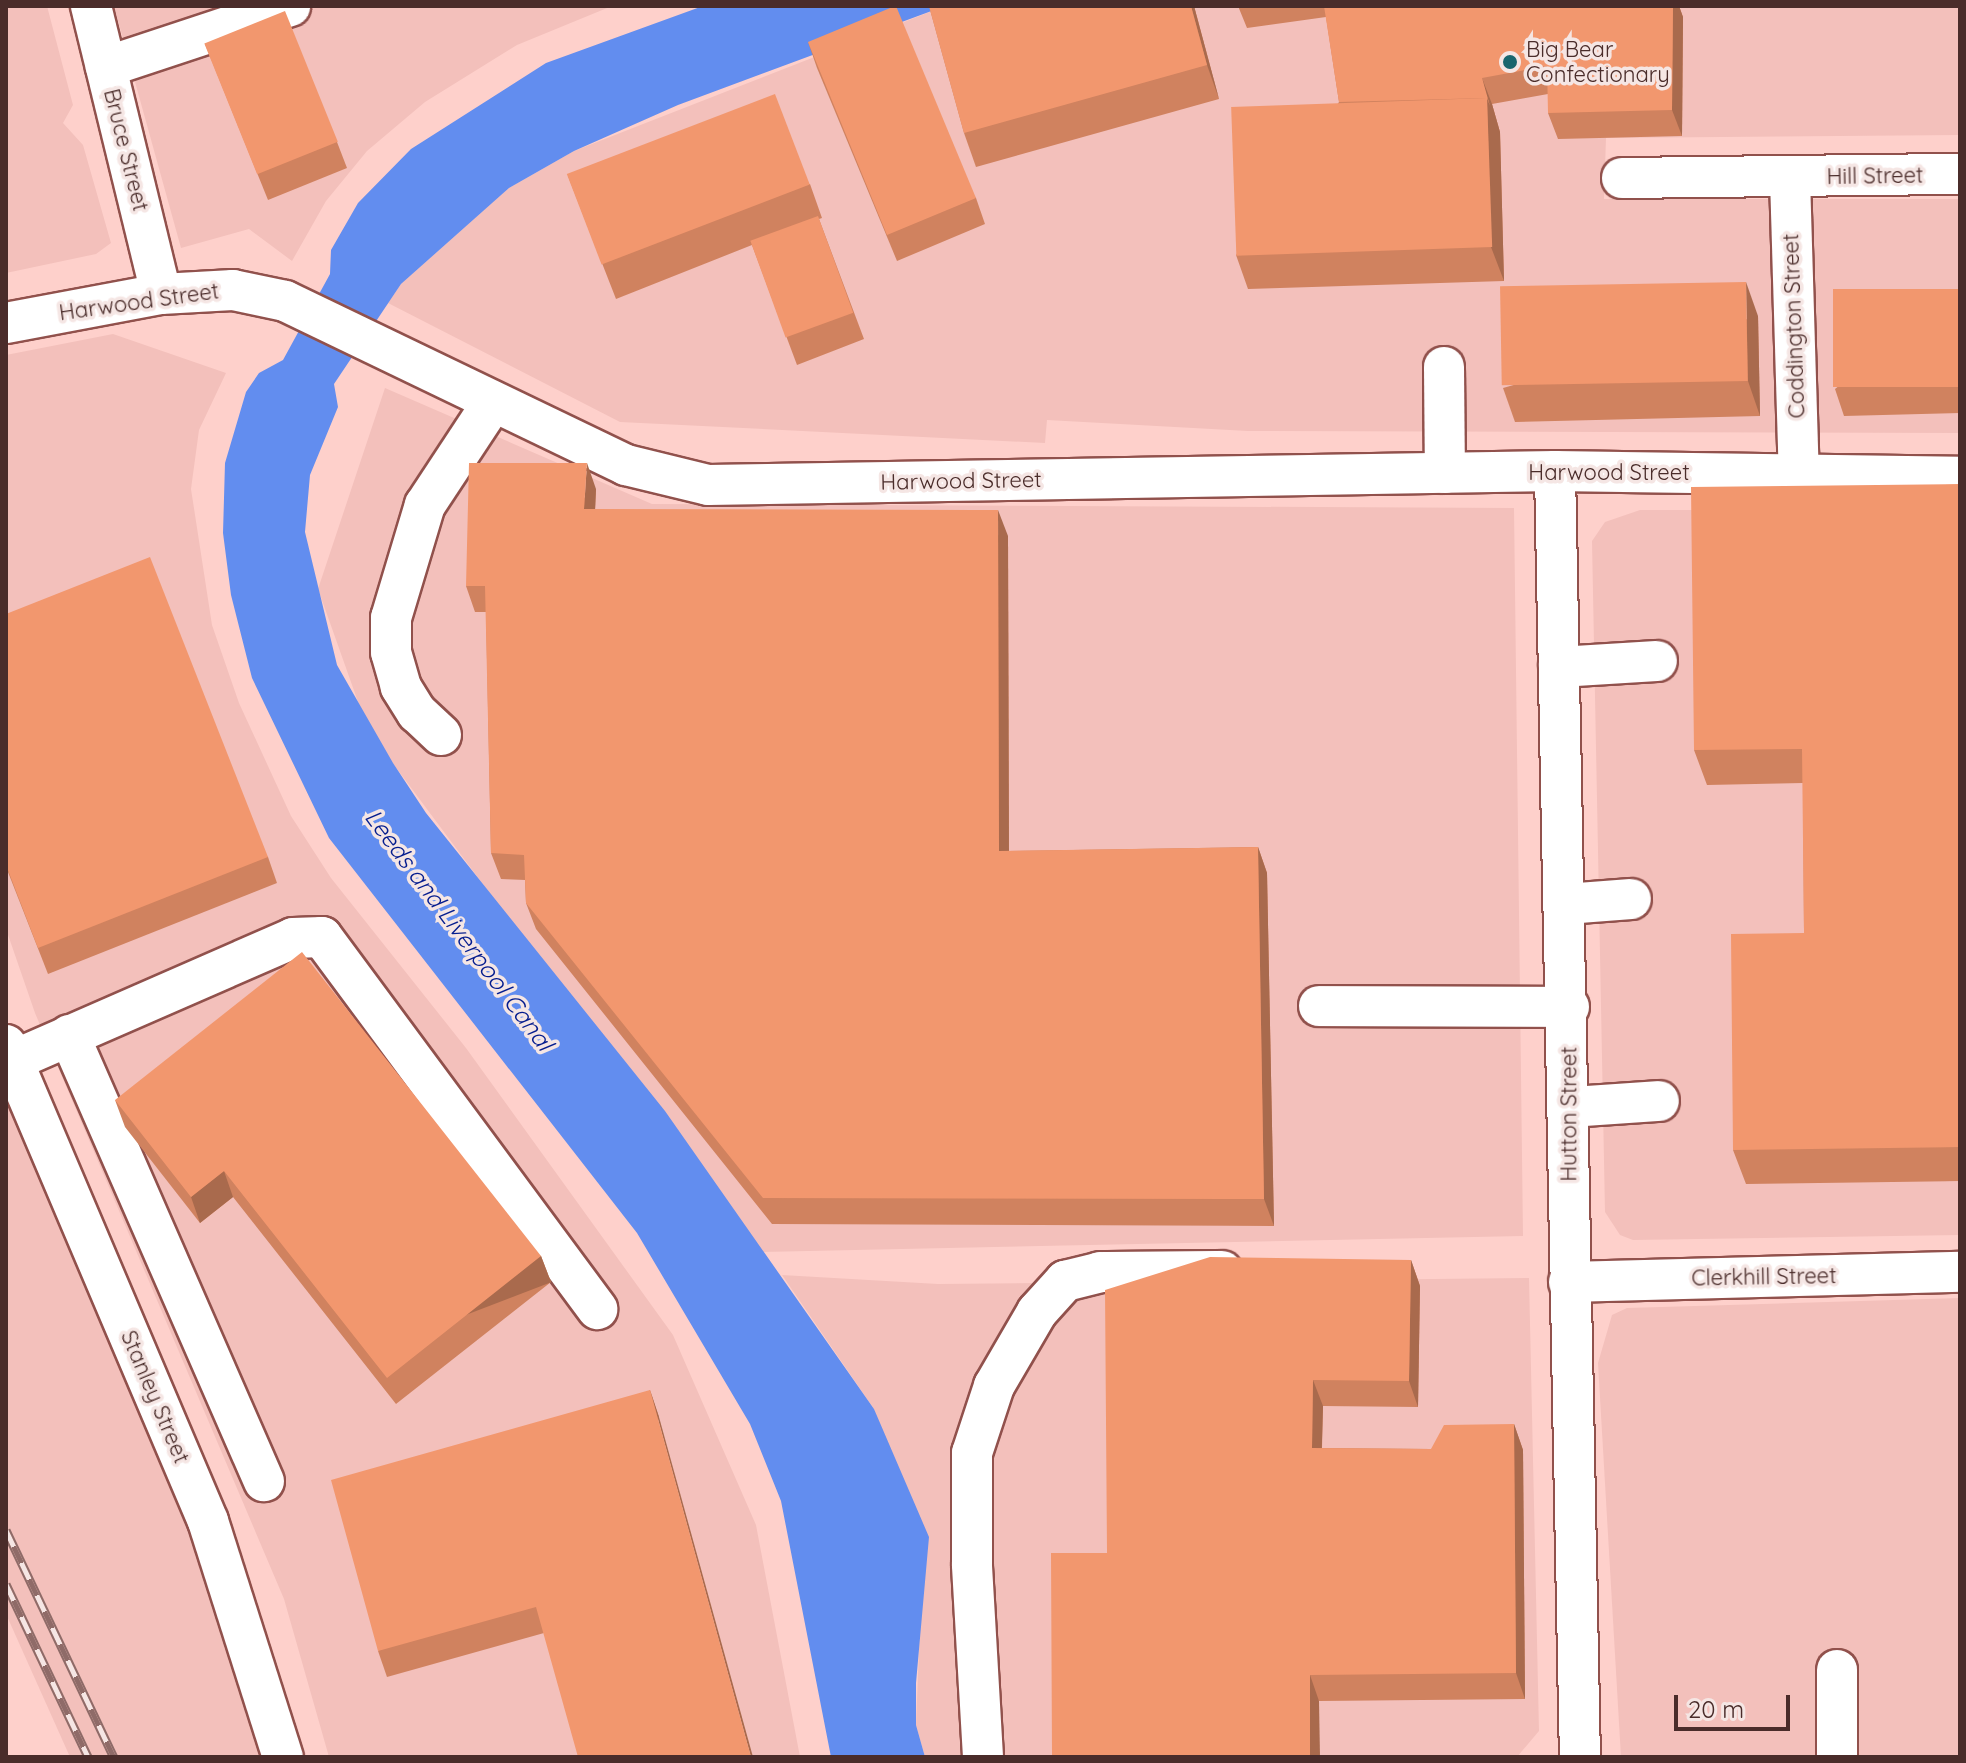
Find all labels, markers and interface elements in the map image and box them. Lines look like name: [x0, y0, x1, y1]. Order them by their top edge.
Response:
place label: Big Bear Confectionary: [1526, 36, 1670, 88]
marker: Big Bear Confectionary: [1501, 53, 1519, 71]
street label: Bruce Street: [98, 86, 154, 214]
street label: Hill Street: [1826, 162, 1924, 190]
street label: Coddington Street: [1778, 233, 1810, 419]
street label: Harwood Street: [57, 278, 221, 326]
street label: Harwood Street: [1528, 460, 1690, 486]
street label: Harwood Street: [880, 466, 1042, 496]
water label: Leeds and Liverpool Canal: [359, 804, 559, 1056]
street label: Hutton Street: [1556, 1046, 1582, 1182]
street label: Clerkhill Street: [1691, 1263, 1837, 1291]
street label: Stanley Street: [115, 1327, 195, 1467]
scale bar: [1678, 1679, 1794, 1729]
text: 20 m: [1688, 1694, 1744, 1724]

